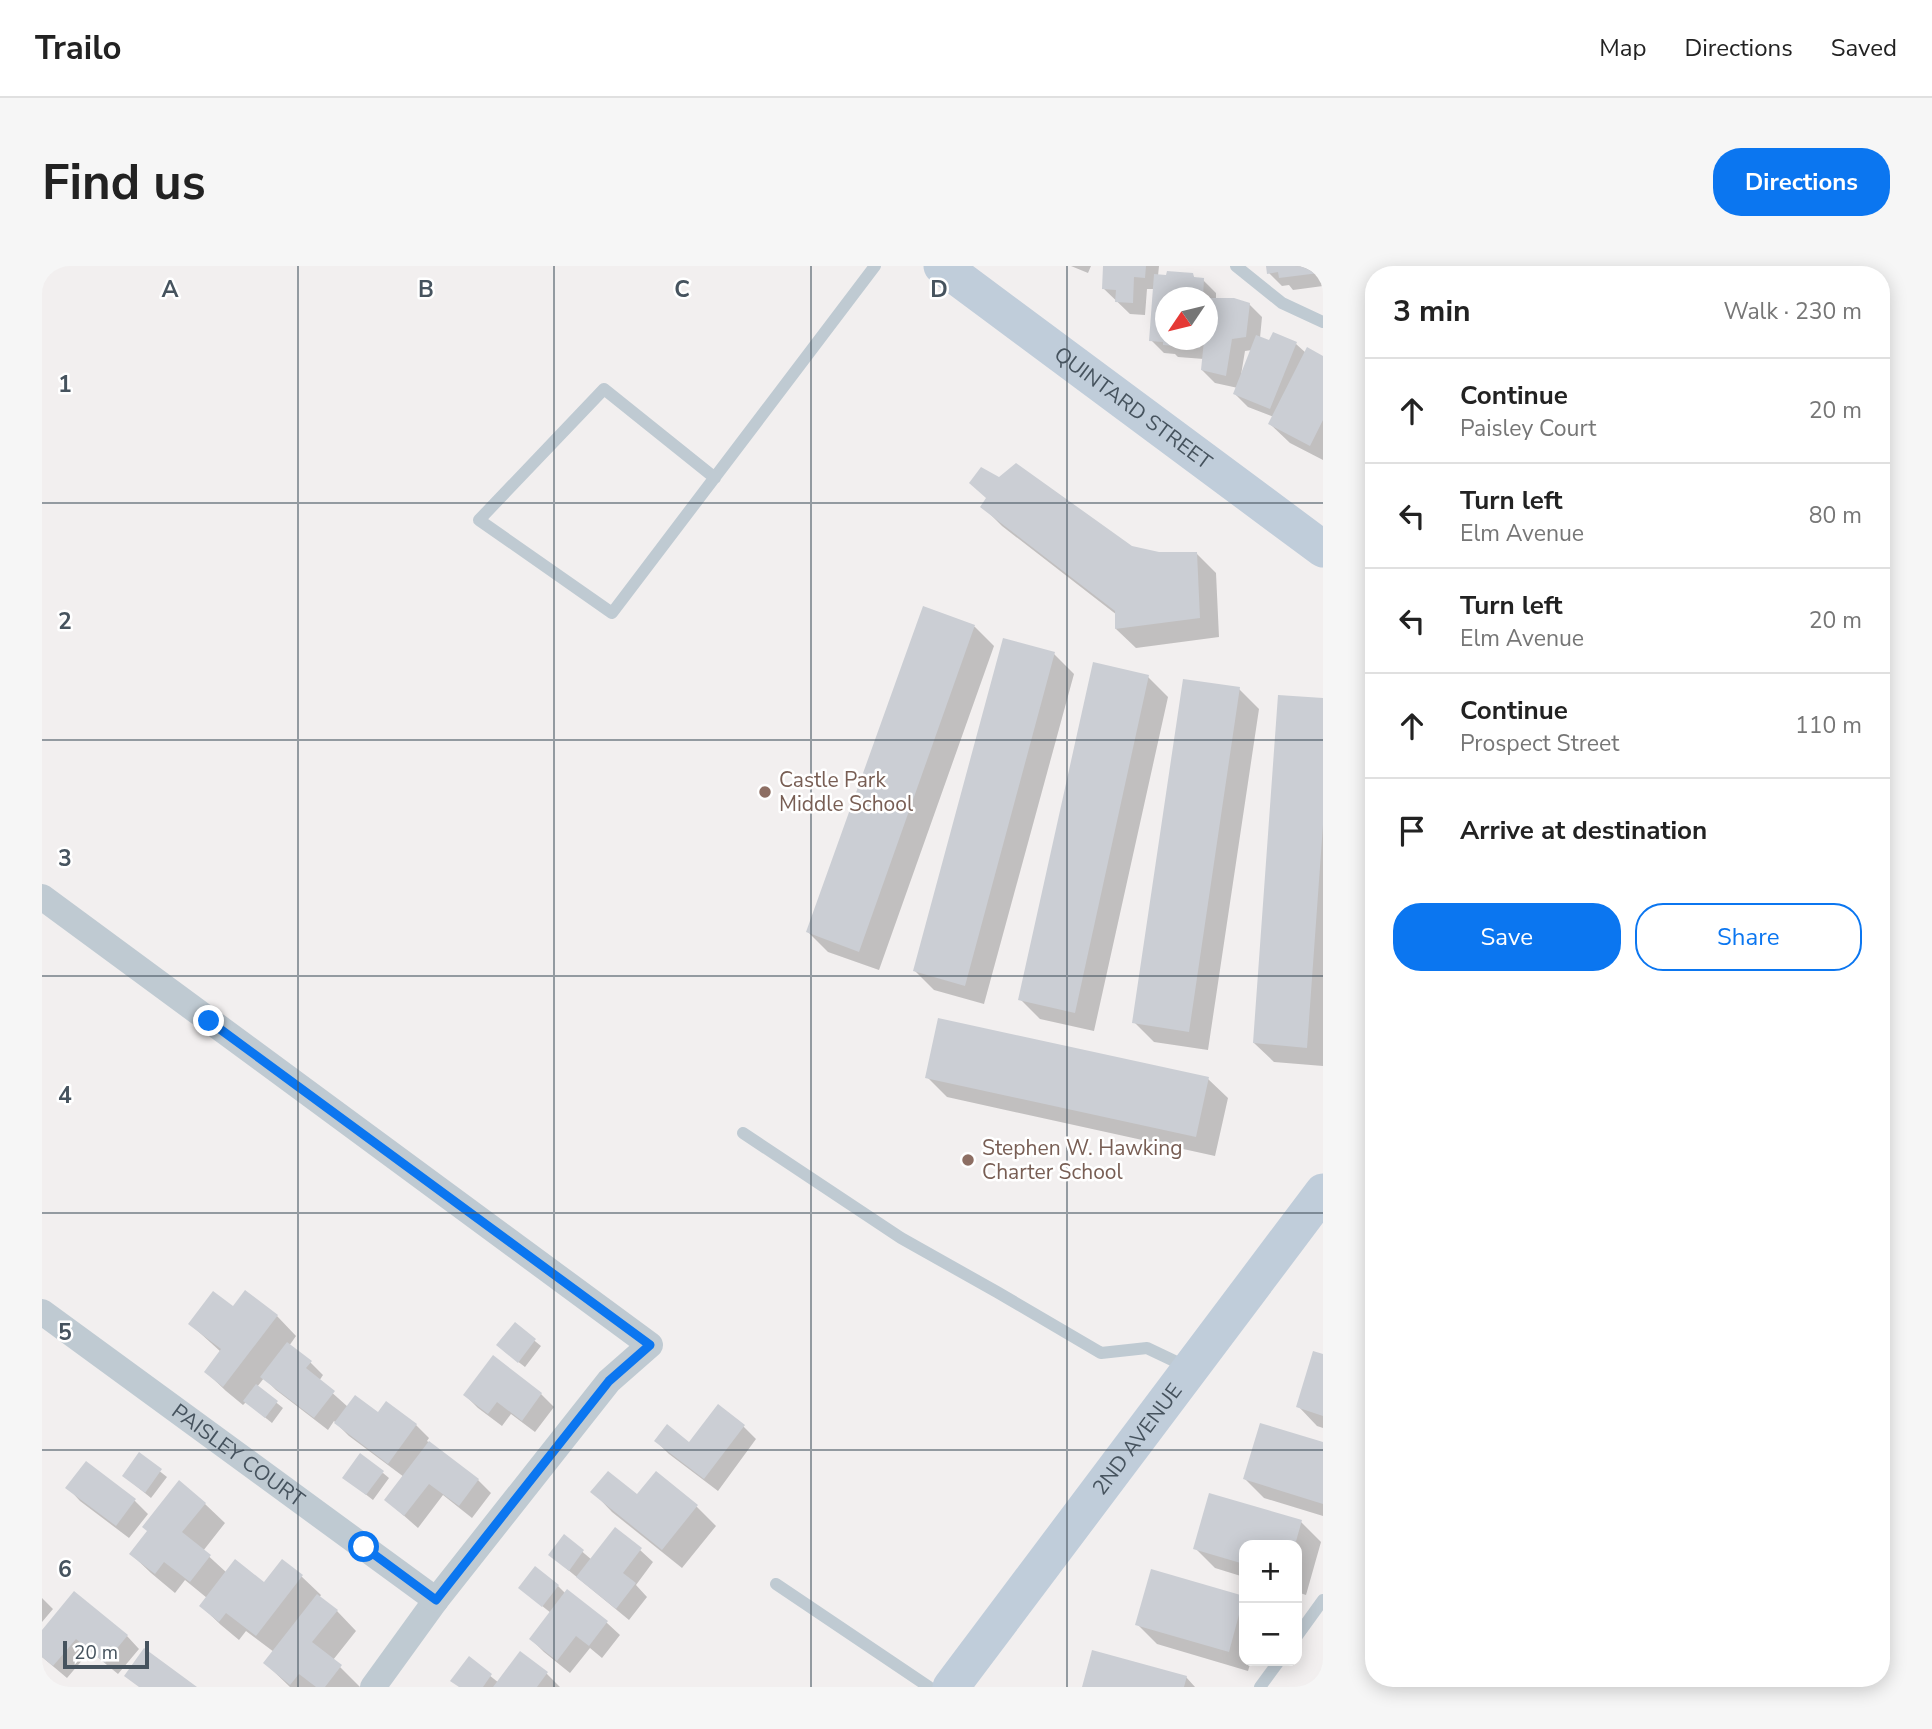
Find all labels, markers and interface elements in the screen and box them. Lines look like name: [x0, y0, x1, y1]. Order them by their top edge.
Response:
text: Trailo: [35, 26, 122, 71]
text: Map: [1599, 32, 1646, 64]
text: Directions: [1684, 32, 1793, 64]
text: Saved: [1831, 32, 1897, 64]
button: Directions: [1713, 148, 1890, 216]
text: Find us: [42, 149, 206, 216]
text: A: [161, 274, 179, 305]
text: B: [418, 274, 434, 305]
text: C: [674, 274, 690, 305]
text: D: [930, 274, 948, 305]
north arrow: [1155, 287, 1218, 350]
text: 3 min: [1393, 291, 1471, 332]
text: Walk · 230 m: [1723, 296, 1862, 327]
street label: QUINTARD STREET: [1048, 340, 1218, 476]
text: 1: [58, 369, 72, 400]
text: Continue: [1460, 378, 1568, 413]
icon: ahead: [1393, 392, 1431, 430]
text: 20 m: [1809, 395, 1862, 426]
text: Paisley Court: [1460, 413, 1596, 444]
text: Turn left: [1460, 483, 1563, 518]
icon: left: [1393, 497, 1431, 535]
text: 80 m: [1809, 500, 1862, 531]
text: Elm Avenue: [1460, 518, 1584, 549]
text: Turn left: [1460, 588, 1563, 623]
icon: left: [1393, 602, 1431, 640]
text: 20 m: [1809, 605, 1862, 636]
text: 2: [58, 606, 72, 637]
text: Elm Avenue: [1460, 623, 1584, 654]
text: Continue: [1460, 693, 1568, 728]
icon: ahead: [1393, 707, 1431, 745]
text: 110 m: [1795, 710, 1862, 741]
text: Prospect Street: [1460, 728, 1619, 759]
place label: Castle Park Middle School: [779, 766, 914, 818]
marker: Castle Park Middle School: [757, 784, 773, 800]
icon: arrive: [1393, 812, 1431, 850]
text: Arrive at destination: [1460, 813, 1707, 848]
text: 3: [58, 843, 72, 874]
button: Save: [1393, 903, 1621, 971]
button: Share: [1635, 903, 1862, 971]
route end: [193, 1005, 224, 1036]
text: 4: [58, 1080, 72, 1111]
place label: Stephen W. Hawking Charter School: [982, 1134, 1182, 1186]
marker: Stephen W. Hawking Charter School: [960, 1152, 976, 1168]
text: 5: [58, 1317, 72, 1348]
street label: 2ND AVENUE: [1086, 1378, 1188, 1501]
street label: PAISLEY COURT: [166, 1397, 311, 1514]
route start: [348, 1531, 379, 1562]
map controls: [1239, 1540, 1302, 1666]
button: +: [1239, 1540, 1302, 1603]
text: 6: [58, 1554, 72, 1585]
button: −: [1239, 1603, 1302, 1666]
scale bar: [63, 1638, 149, 1670]
text: 20 m: [74, 1640, 118, 1666]

